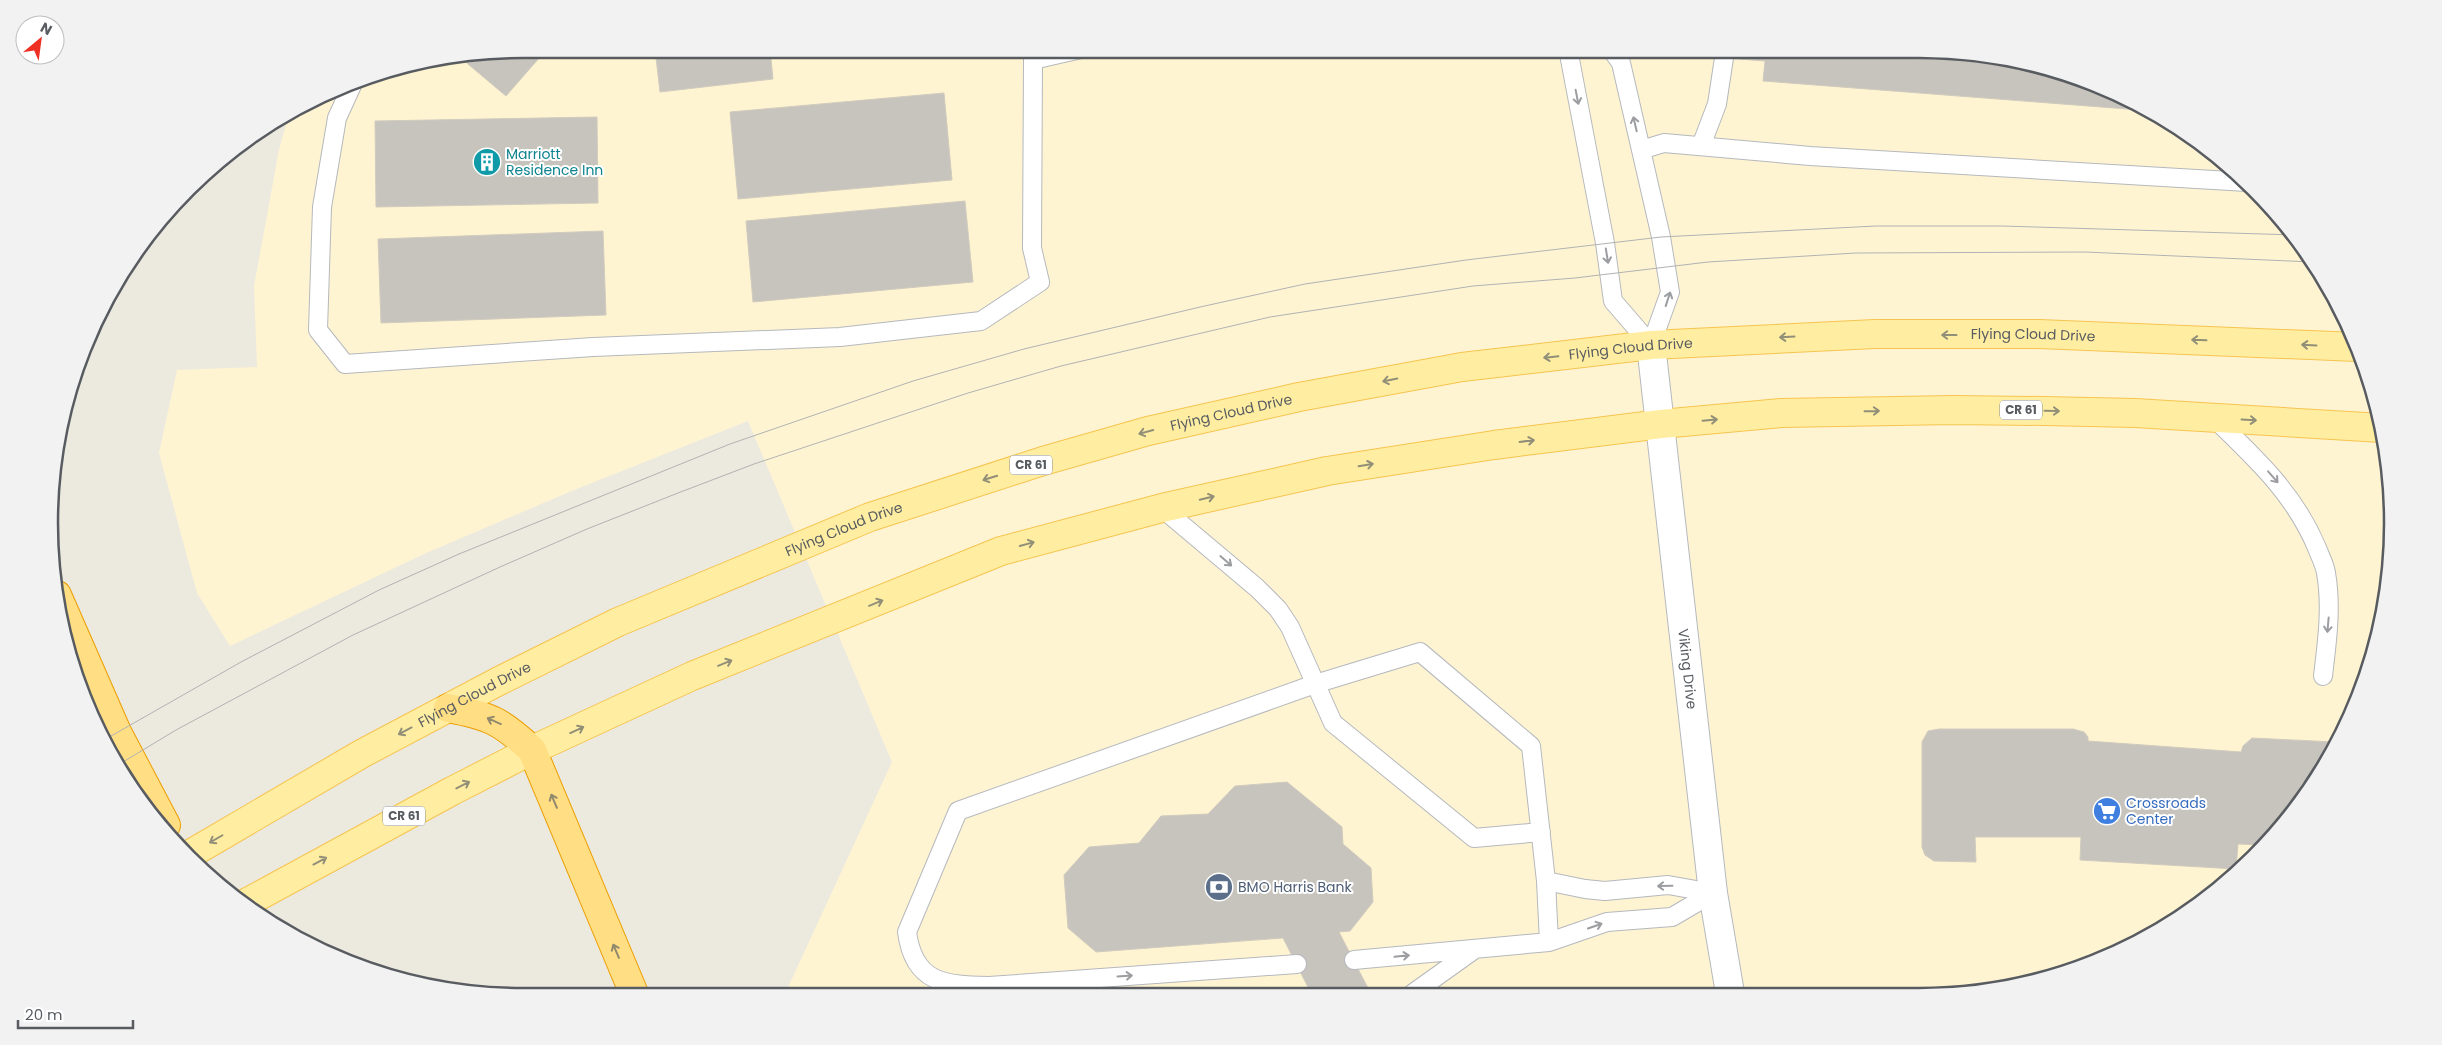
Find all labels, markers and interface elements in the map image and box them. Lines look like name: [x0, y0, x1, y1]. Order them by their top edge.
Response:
north arrow: [15, 15, 65, 65]
text: N: [37, 17, 56, 40]
one-way arrow: [1573, 88, 1582, 104]
one-way arrow: [1630, 116, 1639, 132]
place label: Marriott Residence Inn: [506, 144, 603, 180]
building icon: Marriott Residence Inn: [472, 147, 502, 177]
one-way arrow: [1603, 248, 1613, 264]
one-way arrow: [1663, 292, 1673, 308]
street label: Flying Cloud Drive: [1971, 324, 2096, 346]
one-way arrow: [1941, 330, 1958, 340]
one-way arrow: [1779, 332, 1795, 342]
street label: Flying Cloud Drive: [1567, 333, 1693, 365]
one-way arrow: [2191, 335, 2208, 345]
one-way arrow: [2301, 340, 2317, 349]
one-way arrow: [1543, 352, 1559, 362]
one-way arrow: [1382, 376, 1398, 386]
street label: Flying Cloud Drive: [1168, 389, 1294, 436]
road number: CR 61: [2000, 400, 2042, 420]
one-way arrow: [1864, 406, 1880, 416]
one-way arrow: [2044, 406, 2060, 416]
one-way arrow: [1702, 415, 1718, 424]
one-way arrow: [2241, 415, 2257, 424]
one-way arrow: [1138, 428, 1154, 437]
one-way arrow: [1518, 436, 1534, 446]
road number: CR 61: [1010, 456, 1052, 474]
one-way arrow: [1358, 460, 1374, 470]
one-way arrow: [2267, 470, 2279, 483]
one-way arrow: [982, 473, 998, 483]
one-way arrow: [1198, 493, 1214, 502]
street label: Flying Cloud Drive: [782, 497, 905, 561]
one-way arrow: [1019, 539, 1035, 549]
one-way arrow: [1220, 556, 1233, 567]
one-way arrow: [868, 597, 883, 606]
one-way arrow: [2323, 616, 2333, 632]
street label: Viking Drive: [1673, 628, 1702, 711]
street label: Flying Cloud Drive: [415, 657, 534, 732]
one-way arrow: [716, 658, 732, 667]
one-way arrow: [487, 715, 502, 725]
one-way arrow: [569, 724, 584, 734]
one-way arrow: [397, 726, 412, 736]
one-way arrow: [455, 780, 470, 789]
place label: Crossroads Center: [2126, 793, 2206, 829]
one-way arrow: [549, 794, 559, 809]
supermarket icon: Crossroads Center: [2092, 796, 2122, 826]
road number: CR 61: [383, 806, 425, 826]
one-way arrow: [210, 835, 224, 845]
one-way arrow: [312, 856, 326, 866]
bank icon: BMO Harris Bank: [1204, 872, 1234, 902]
place label: BMO Harris Bank: [1238, 877, 1352, 897]
one-way arrow: [1657, 881, 1674, 891]
one-way arrow: [1587, 921, 1603, 931]
one-way arrow: [611, 944, 621, 959]
one-way arrow: [1394, 951, 1410, 960]
one-way arrow: [1116, 972, 1132, 981]
scale bar: [18, 998, 132, 1030]
text: 20 m: [25, 1004, 63, 1025]

